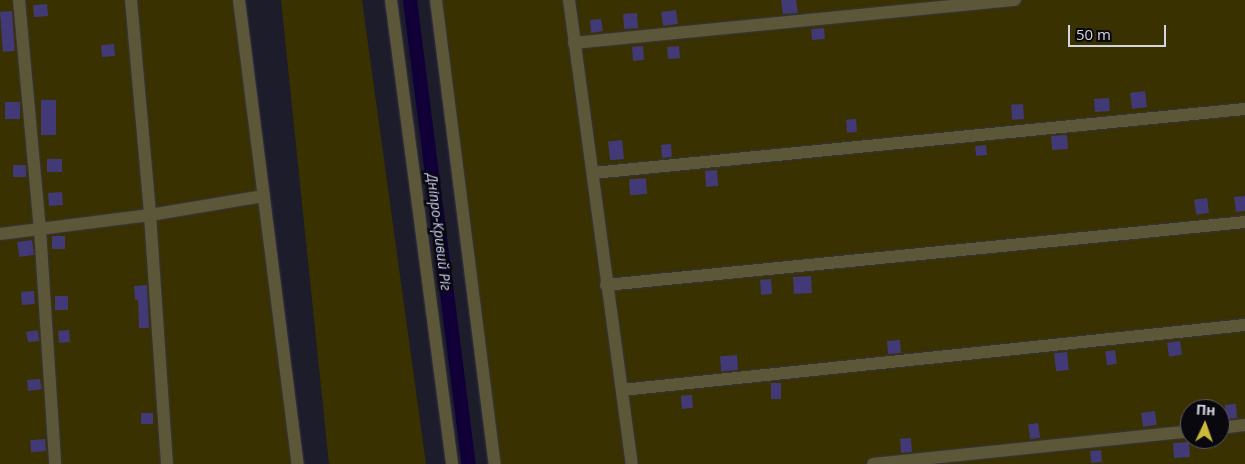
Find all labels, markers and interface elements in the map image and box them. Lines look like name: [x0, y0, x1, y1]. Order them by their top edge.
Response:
scale bar: [1070, 15, 1168, 47]
text: 50 m: [1076, 24, 1111, 44]
water label: Дніпро-Кривий Ріг: [423, 172, 455, 292]
north arrow: [1180, 399, 1230, 449]
text: Пн: [1195, 400, 1216, 420]

